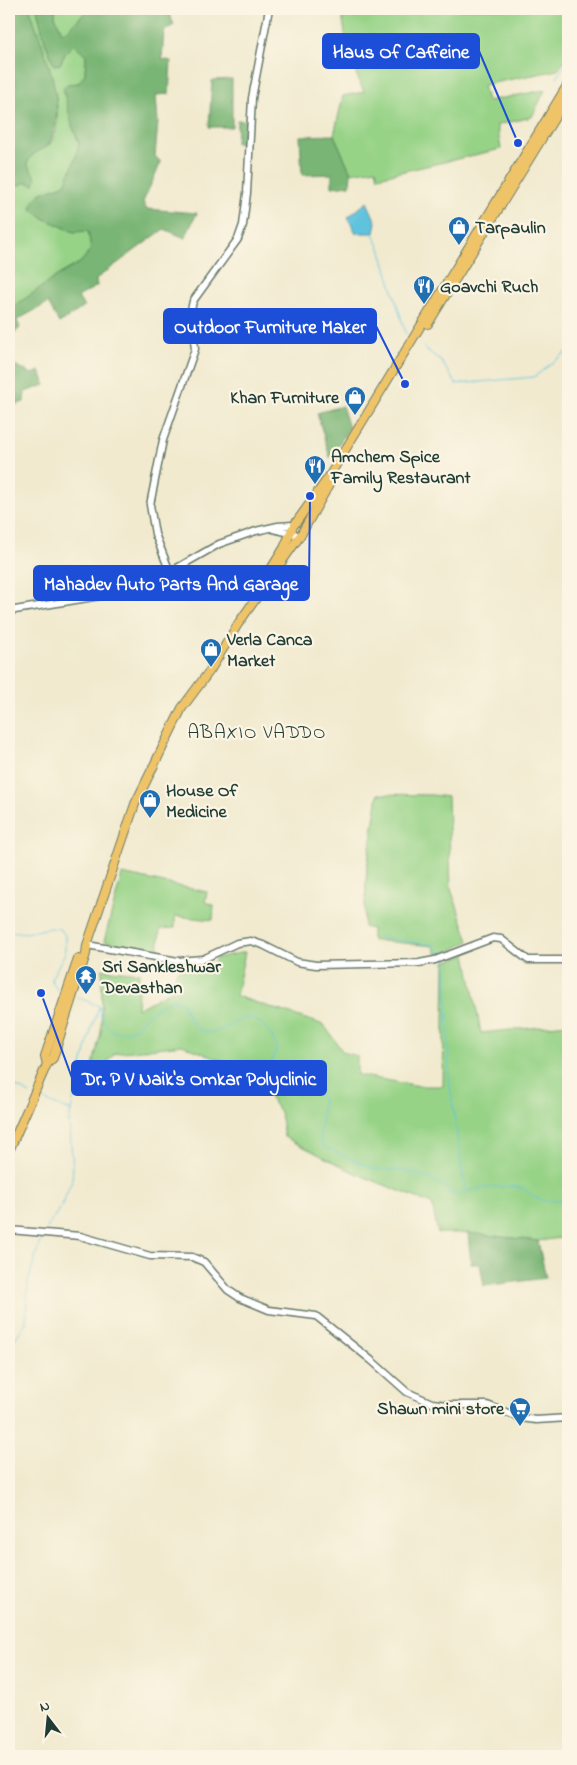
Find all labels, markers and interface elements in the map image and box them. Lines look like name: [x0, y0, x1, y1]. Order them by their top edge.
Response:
callout: Haus Of Caffeine: [323, 34, 479, 68]
text: Haus Of Caffeine: [333, 40, 470, 67]
shop icon: Tarpaulin: [447, 215, 471, 246]
place label: Tarpaulin: [475, 216, 546, 242]
restaurant icon: Goavchi Ruch: [412, 274, 436, 305]
place label: Goavchi Ruch: [440, 275, 539, 301]
callout: Outdoor Furniture Maker: [164, 309, 376, 343]
text: Outdoor Furniture Maker: [174, 315, 367, 342]
shop icon: Khan Furniture: [343, 385, 367, 416]
place label: Khan Furniture: [230, 386, 340, 412]
place label: Amchem Spice Family Restaurant: [330, 445, 471, 493]
restaurant icon: Amchem Spice Family Restaurant: [303, 454, 327, 485]
callout: Mahadev Auto Parts And Garage: [34, 566, 309, 600]
text: Mahadev Auto Parts And Garage: [44, 572, 299, 601]
place label: Verla Canca Market: [226, 628, 313, 675]
shop icon: Verla Canca Market: [199, 637, 223, 668]
district label: ABAXIO VADDO: [187, 720, 327, 747]
place label: House Of Medicine: [166, 779, 239, 826]
shop icon: House Of Medicine: [138, 788, 162, 819]
place label: Sri Sankleshwar Devasthan: [101, 955, 221, 1002]
temple icon: Sri Sankleshwar Devasthan: [74, 964, 98, 995]
callout: Dr. P V Naik's Omkar Polyclinic: [72, 1061, 326, 1095]
text: Dr. P V Naik's Omkar Polyclinic: [81, 1067, 317, 1096]
supermarket icon: Shawn mini store: [508, 1396, 532, 1427]
place label: Shawn mini store: [377, 1397, 505, 1423]
north arrow: [22, 1692, 72, 1742]
text: N: [37, 1696, 52, 1718]

